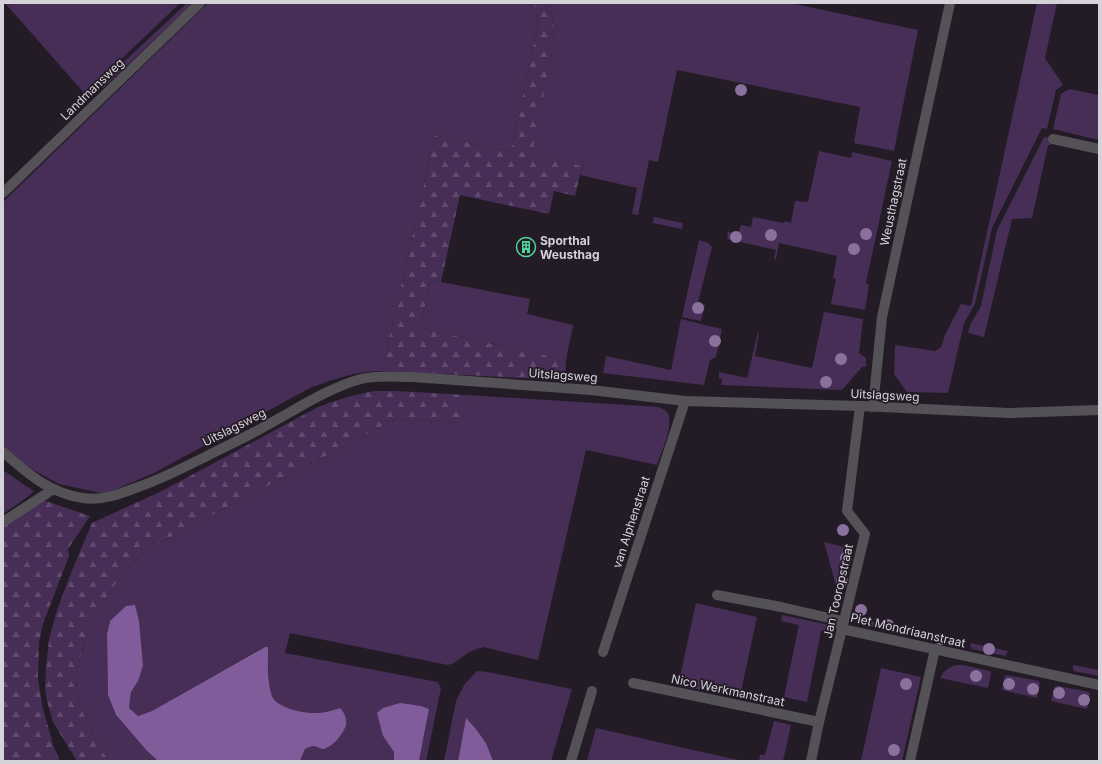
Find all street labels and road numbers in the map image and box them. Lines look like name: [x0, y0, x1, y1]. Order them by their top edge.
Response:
street label: Landmansweg: [57, 55, 127, 123]
street label: Weusthagstraat: [876, 157, 910, 247]
street label: Uitslagsweg: [528, 365, 598, 385]
street label: Uitslagsweg: [850, 386, 920, 404]
street label: Uitslagsweg: [200, 405, 268, 449]
street label: van Alphenstraat: [609, 474, 653, 570]
street label: Jan Tooropstraat: [820, 542, 856, 640]
street label: Piet Mondriaanstraat: [849, 609, 967, 651]
street label: Nico Werkmanstraat: [670, 671, 786, 709]

